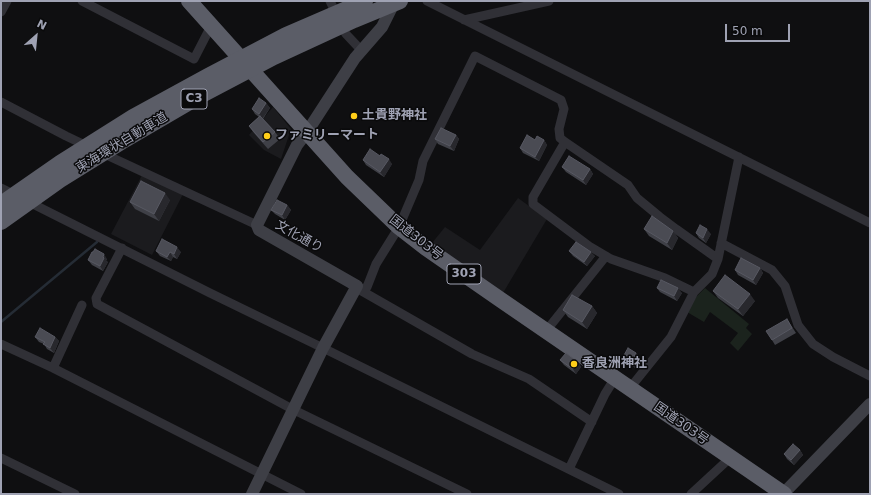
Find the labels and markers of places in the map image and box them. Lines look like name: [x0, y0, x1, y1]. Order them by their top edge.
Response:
place label: 土貴野神社: [362, 108, 427, 124]
marker: 土貴野神社: [349, 111, 359, 121]
place label: ファミリーマート: [275, 128, 379, 144]
marker: ファミリーマート: [262, 131, 272, 141]
place label: 香良洲神社: [582, 356, 647, 372]
marker: 香良洲神社: [569, 359, 579, 369]

